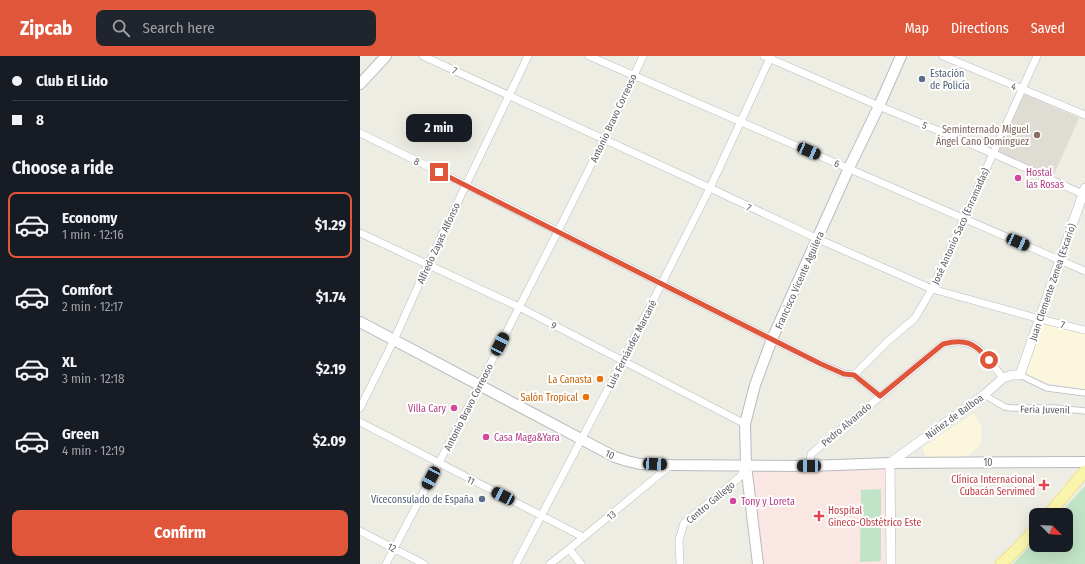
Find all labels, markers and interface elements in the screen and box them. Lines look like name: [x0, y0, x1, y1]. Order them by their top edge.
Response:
search box: [96, 10, 376, 46]
text: Zipcab: [20, 17, 72, 40]
icon: search: [110, 17, 132, 39]
text: Search here: [142, 19, 215, 37]
text: Map: [905, 20, 929, 37]
text: Directions: [951, 20, 1009, 37]
text: Saved: [1031, 20, 1065, 37]
street label: 7: [450, 65, 459, 77]
place label: Estación de Policía: [930, 68, 970, 92]
text: Club El Lido: [36, 72, 108, 90]
street label: Antonio Bravo Correoso: [588, 72, 640, 165]
marker: Estación de Policía: [917, 74, 927, 84]
street label: 4: [1009, 80, 1018, 93]
text: 8: [36, 111, 44, 129]
callout: 2 min: [406, 114, 472, 142]
text: 2 min: [425, 120, 453, 135]
street label: 5: [920, 120, 929, 133]
place label: Seminternado Miguel Ángel Cano Domínguez: [936, 124, 1029, 148]
marker: Seminternado Miguel Ángel Cano Domínguez: [1032, 130, 1042, 140]
car: [796, 141, 822, 161]
street label: 8: [412, 155, 421, 168]
text: Choose a ride: [12, 157, 114, 179]
street label: 6: [832, 157, 841, 170]
route end: [430, 163, 448, 181]
street label: José Antonio Saco (Enramadas): [929, 166, 992, 287]
place label: Hostal las Rosas: [1026, 167, 1064, 191]
marker: Hostal las Rosas: [1013, 173, 1023, 183]
street label: Alfredo Zayas Alfonso: [415, 201, 463, 286]
street label: 7: [744, 202, 753, 214]
icon: car: [14, 207, 50, 243]
text: Economy: [62, 209, 117, 227]
text: $1.29: [315, 216, 346, 234]
street label: Juan Clemente Zenea (Escario): [1026, 222, 1079, 343]
text: 1 min · 12:16: [62, 227, 124, 242]
street label: Francisco Vicente Aguilera: [773, 230, 827, 331]
car: [1005, 232, 1031, 252]
icon: car: [14, 279, 50, 315]
text: Comfort: [62, 281, 113, 299]
text: $1.74: [316, 288, 346, 306]
street label: Luis Fernández Marcané: [604, 298, 659, 391]
text: 2 min · 12:17: [62, 299, 123, 314]
street label: 9: [549, 319, 559, 332]
street label: 7: [1059, 319, 1066, 331]
car: [489, 331, 511, 357]
icon: car: [14, 351, 50, 387]
route start: [980, 351, 998, 369]
text: XL: [62, 353, 77, 371]
text: $2.19: [316, 360, 346, 378]
street label: Antonio Bravo Correoso: [442, 362, 496, 453]
text: 3 min · 12:18: [62, 371, 125, 386]
place label: La Canasta: [548, 374, 592, 386]
marker: La Canasta: [595, 374, 605, 384]
street label: Núñez de Balboa: [923, 391, 986, 442]
place label: Salón Tropical: [521, 392, 578, 404]
marker: Salón Tropical: [581, 392, 591, 402]
street label: Pedro Alvarado: [819, 400, 874, 449]
place label: Villa Cary: [408, 403, 447, 415]
marker: Villa Cary: [449, 403, 459, 413]
street label: Feria Juvenil: [1020, 404, 1070, 416]
icon: car: [14, 423, 50, 459]
text: Green: [62, 425, 99, 443]
text: $2.09: [313, 432, 346, 450]
marker: Casa Maga&Yara: [481, 432, 491, 442]
place label: Casa Maga&Yara: [494, 432, 560, 444]
text: 4 min · 12:19: [62, 443, 125, 458]
street label: 10: [603, 448, 616, 462]
car: [643, 457, 667, 471]
street label: 10: [983, 457, 993, 469]
car: [797, 460, 821, 472]
car: [420, 465, 442, 491]
place label: Clínica Internacional Cubacán Servimed: [951, 473, 1035, 498]
street label: 11: [464, 474, 477, 488]
street label: Centro Gallego: [684, 479, 737, 527]
marker: Clínica Internacional Cubacán Servimed: [1038, 479, 1050, 491]
car: [490, 485, 516, 507]
place label: Viceconsulado de España: [371, 494, 474, 506]
marker: Viceconsulado de España: [477, 494, 487, 504]
marker: Tony y Loreta: [728, 496, 738, 506]
place label: Tony y Loreta: [741, 496, 795, 508]
place label: Hospital Gineco-Obstétrico Este: [828, 505, 921, 529]
street label: 13: [605, 508, 619, 523]
north arrow: [1029, 508, 1073, 552]
map controls: [1029, 508, 1073, 552]
button: Confirm: [12, 510, 348, 556]
marker: Hospital Gineco-Obstétrico Este: [813, 510, 825, 522]
street label: 12: [385, 541, 398, 555]

